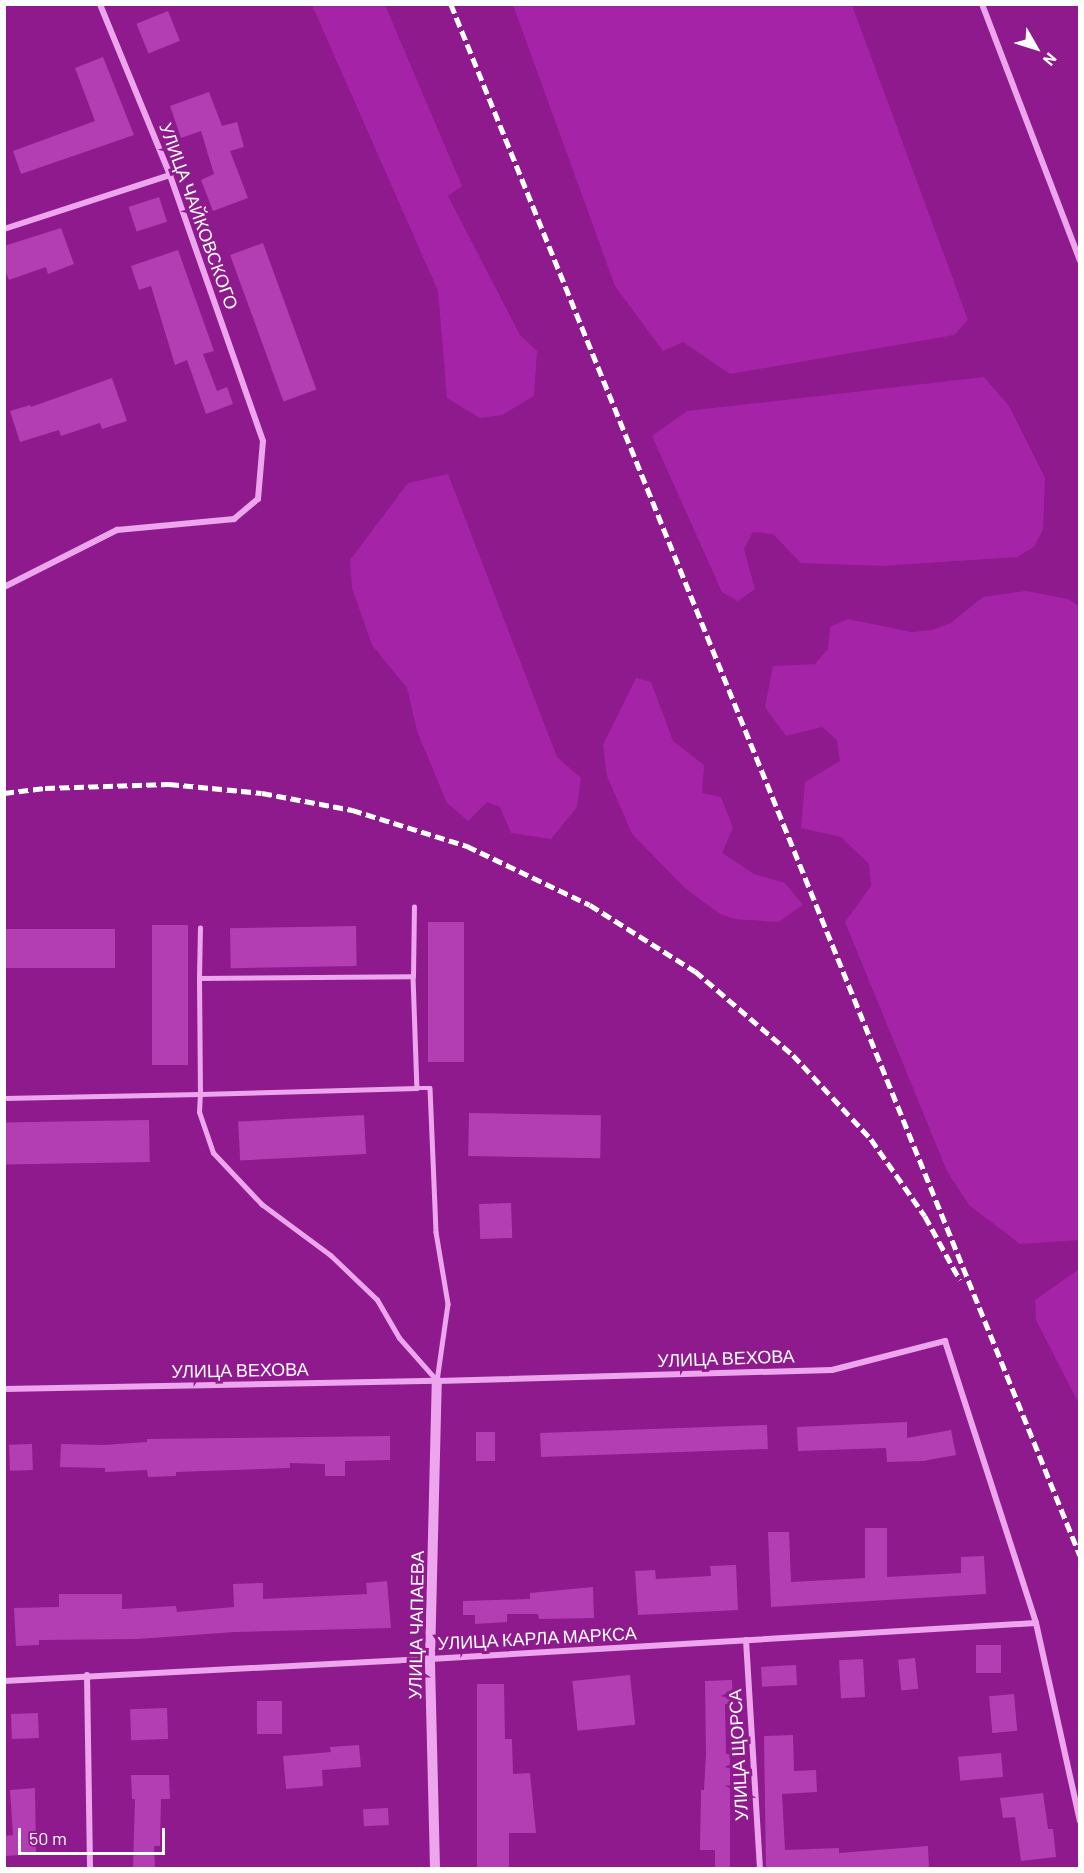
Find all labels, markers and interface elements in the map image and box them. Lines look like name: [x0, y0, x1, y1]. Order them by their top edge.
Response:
north arrow: [1006, 18, 1066, 78]
text: N: [1040, 50, 1061, 70]
street label: УЛИЦА ЧАЙКОВСКОГО: [155, 120, 243, 312]
street label: УЛИЦА ВЕХОВА: [657, 1345, 795, 1371]
street label: УЛИЦА ВЕХОВА: [171, 1358, 309, 1382]
street label: УЛИЦА ЧАПАЕВА: [404, 1550, 428, 1700]
street label: УЛИЦА КАРЛА МАРКСА: [437, 1622, 637, 1654]
street label: УЛИЦА ЩОРСА: [724, 1689, 752, 1821]
scale bar: [21, 1816, 168, 1854]
text: 50 m: [29, 1827, 67, 1849]

